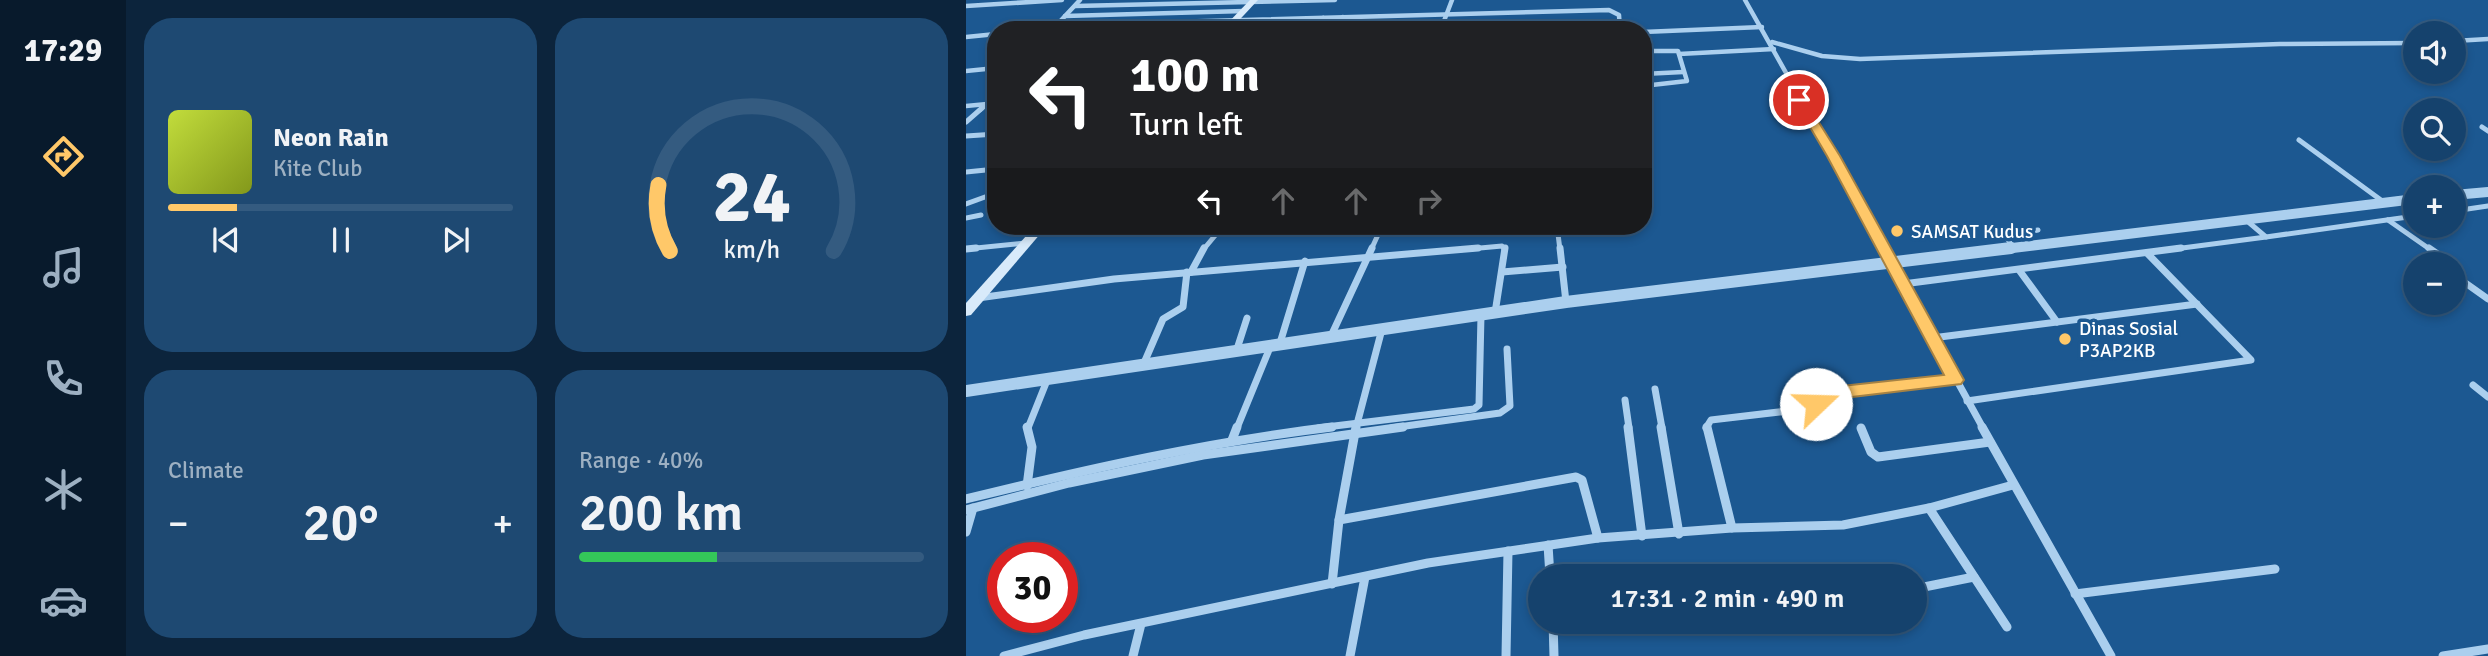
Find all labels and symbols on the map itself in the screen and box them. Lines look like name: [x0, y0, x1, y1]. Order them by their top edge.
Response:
pin: [1769, 70, 1829, 130]
place label: SAMSAT Kudus: [1911, 220, 2033, 244]
marker: SAMSAT Kudus: [1889, 223, 1905, 239]
place label: Dinas Sosial P3AP2KB: [2079, 317, 2178, 363]
marker: Dinas Sosial P3AP2KB: [2057, 331, 2073, 347]
position arrow: [1779, 367, 1853, 441]
speed limit sign: 30: [987, 542, 1078, 633]

